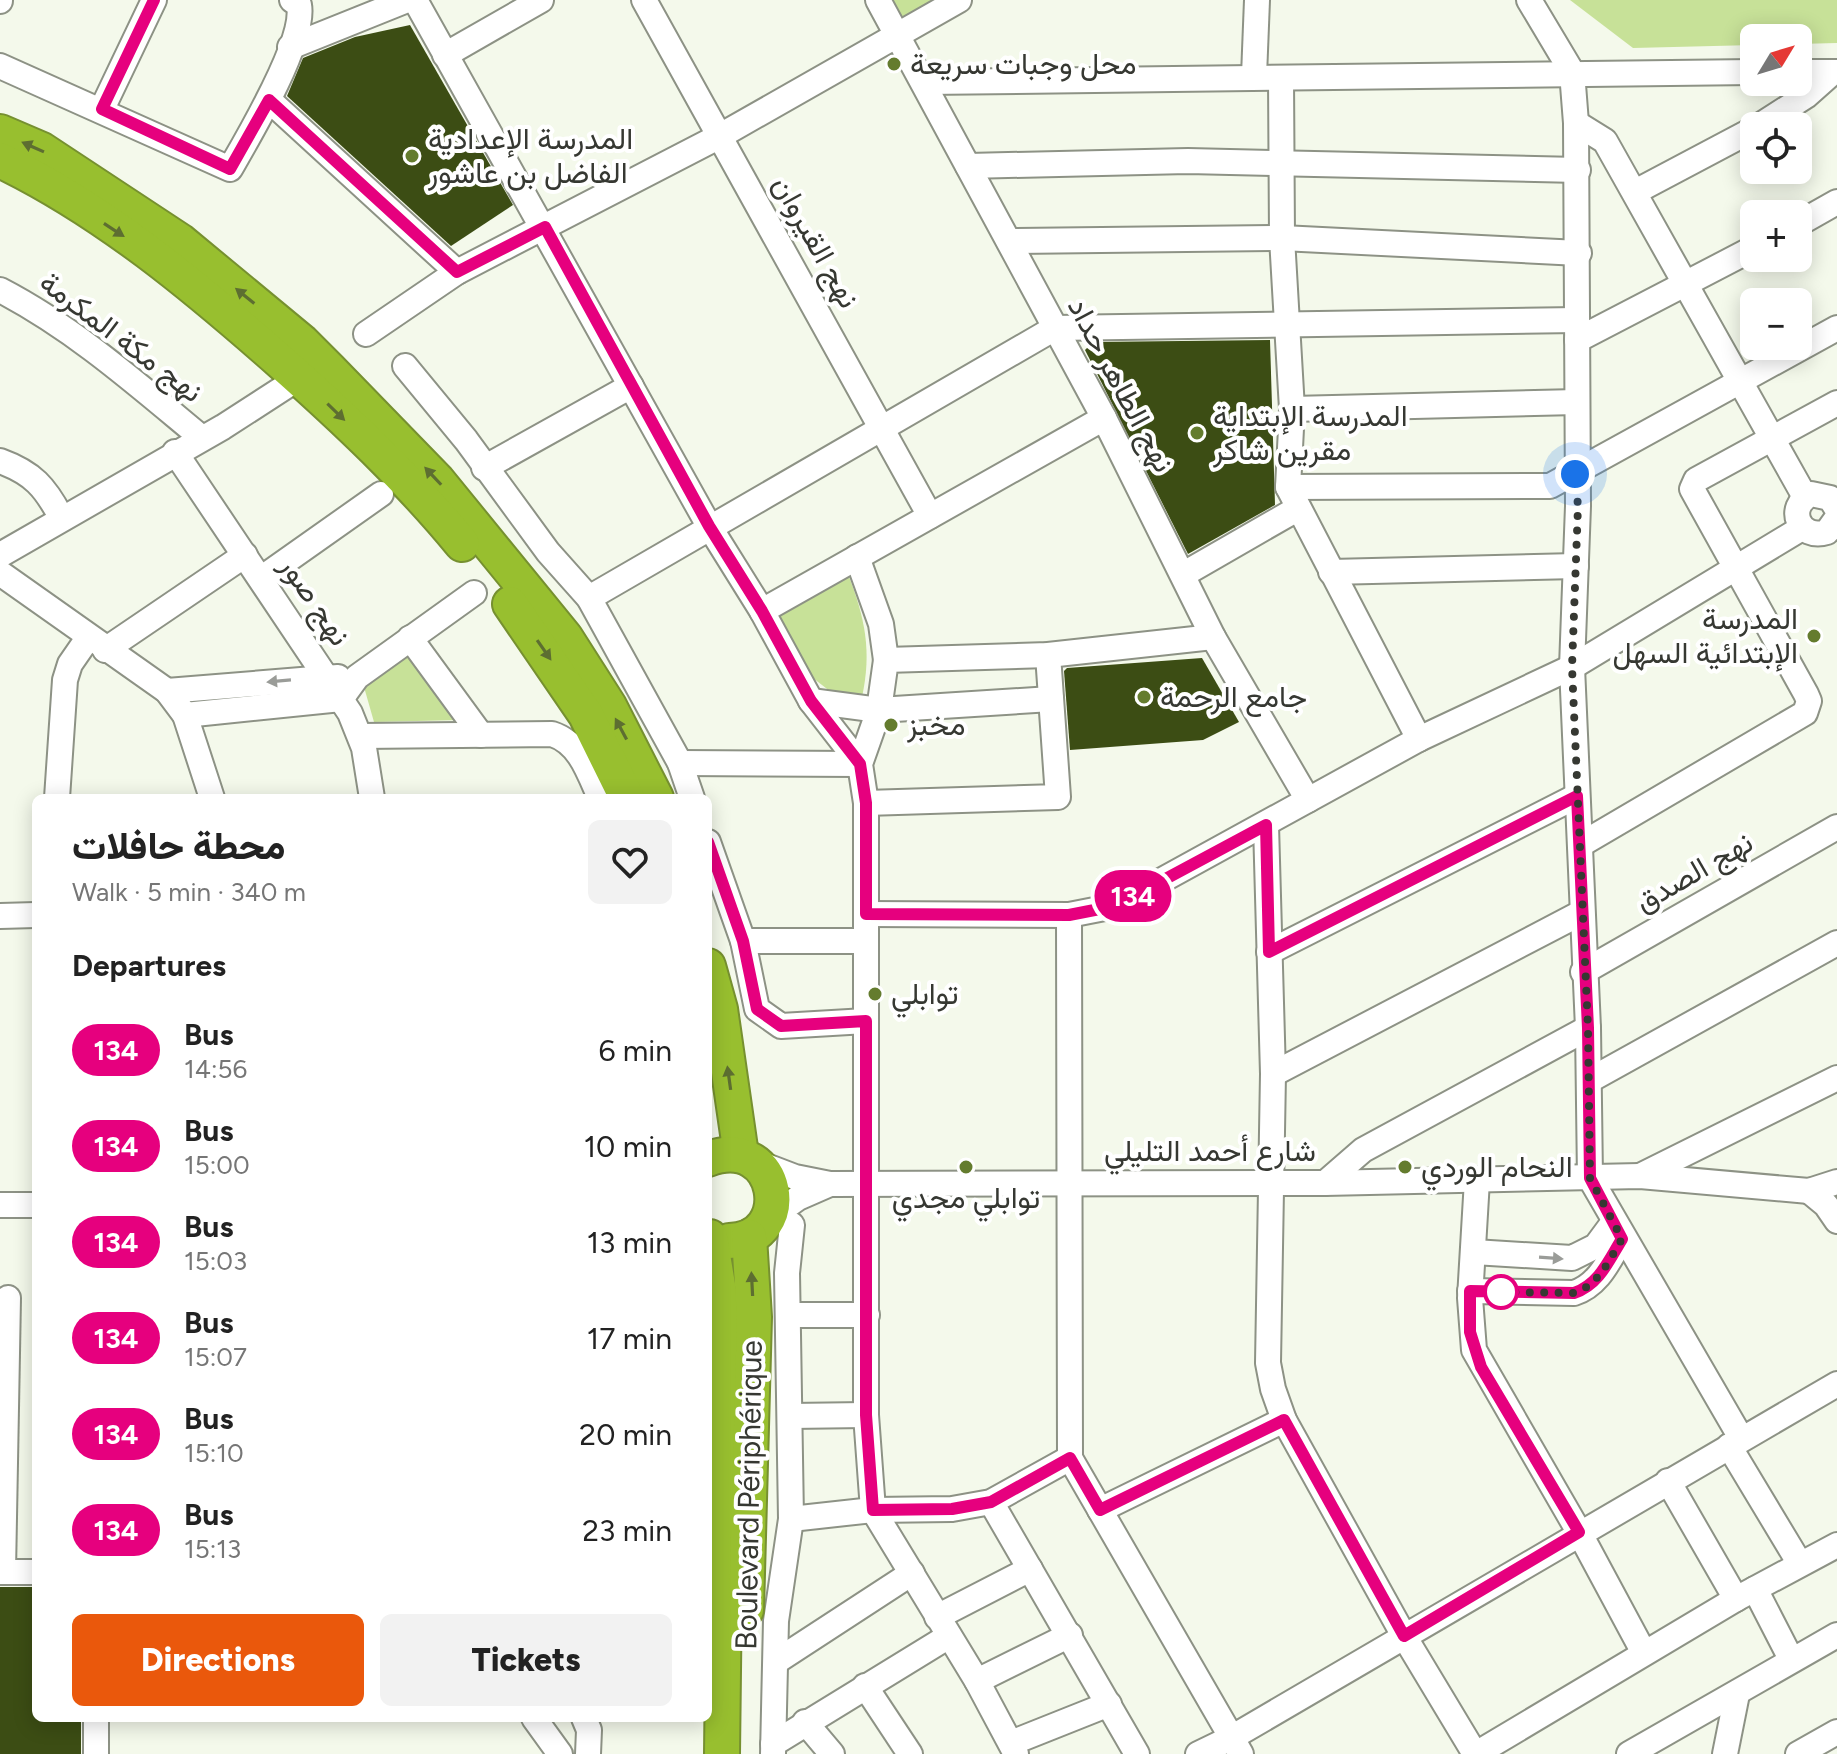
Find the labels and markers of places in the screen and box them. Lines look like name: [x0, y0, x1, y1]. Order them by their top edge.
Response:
place label: محل وجبات سريعة: [910, 45, 1137, 82]
marker: محل وجبات سريعة: [885, 55, 903, 73]
place label: المدرسة الإعدادية الفاضل بن عاشور: [427, 120, 633, 191]
marker: المدرسة الإعدادية الفاضل بن عاشور: [403, 147, 421, 165]
place label: المدرسة الإبتداية مقرين شاكر: [1212, 397, 1408, 468]
marker: المدرسة الإبتداية مقرين شاكر: [1188, 424, 1206, 442]
place label: المدرسة الإبتدائية السهل: [1612, 600, 1798, 672]
marker: المدرسة الإبتدائية السهل: [1805, 627, 1823, 645]
place label: جامع الرحمة: [1160, 678, 1307, 717]
marker: جامع الرحمة: [1135, 688, 1153, 706]
place label: مخبز: [906, 706, 965, 743]
marker: مخبز: [882, 716, 900, 734]
place label: توابلي: [891, 975, 958, 1018]
marker: توابلي: [866, 985, 884, 1003]
place label: النحام الوردي: [1421, 1148, 1573, 1191]
marker: توابلي مجدي: [957, 1158, 975, 1176]
marker: النحام الوردي: [1396, 1158, 1414, 1176]
place label: توابلي مجدي: [892, 1179, 1040, 1222]
unlabelled marker: [1484, 1275, 1518, 1309]

